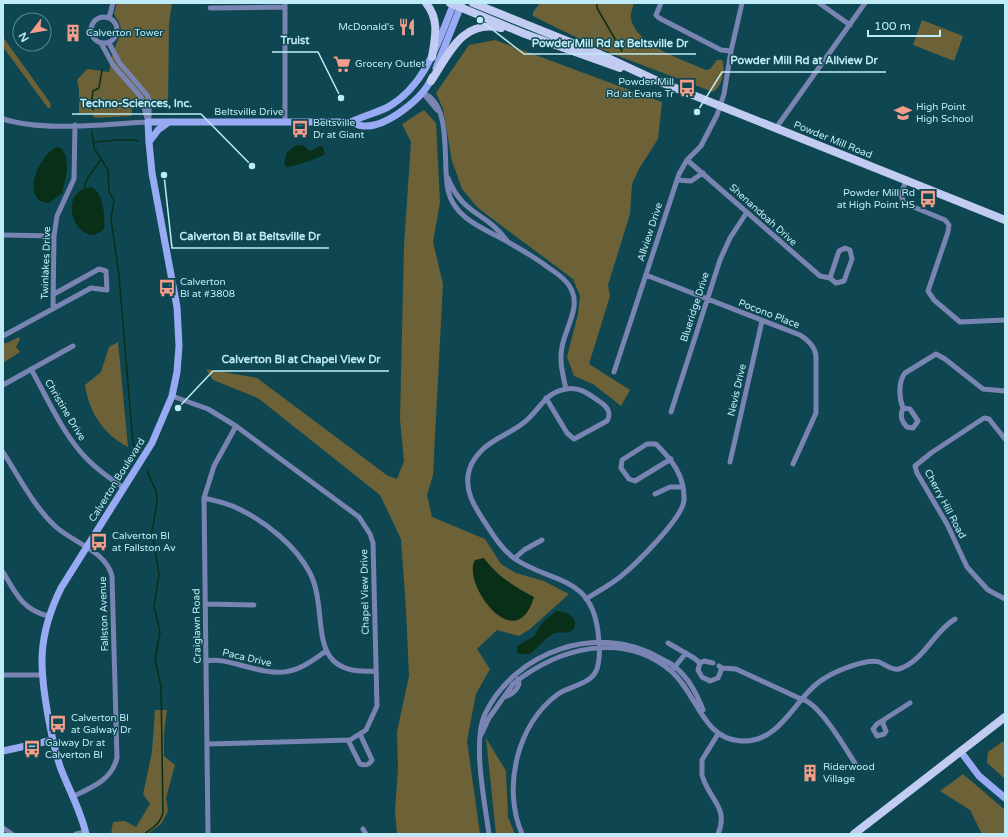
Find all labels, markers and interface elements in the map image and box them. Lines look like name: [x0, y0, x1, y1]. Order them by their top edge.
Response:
north arrow: [12, 12, 52, 52]
scale bar: [868, 12, 940, 38]
restaurant icon: McDonald's: [397, 17, 417, 37]
text: 100 m: [874, 19, 911, 33]
place label: McDonald's: [338, 21, 394, 33]
building icon: Calverton Tower: [63, 23, 83, 43]
place label: Calverton Tower: [86, 27, 163, 39]
callout: Truist: [272, 29, 318, 52]
text: N: [16, 30, 32, 44]
callout: Powder Mill Rd at Beltsville Dr: [524, 31, 696, 54]
text: Truist: [279, 34, 310, 47]
text: Powder Mill Rd at Beltsville Dr: [532, 37, 689, 50]
callout: Powder Mill Rd at Allview Dr: [722, 49, 886, 72]
supermarket icon: Grocery Outlet: [332, 54, 352, 74]
text: Powder Mill Rd at Allview Dr: [730, 54, 878, 67]
place label: Grocery Outlet: [355, 58, 425, 70]
place label: Powder Mill Rd at Evans Tr: [606, 76, 674, 100]
bus stop icon: Powder Mill Rd at Evans Tr: [677, 78, 697, 98]
callout: Techno-Sciences, Inc.: [72, 91, 201, 114]
text: Techno-Sciences, Inc.: [79, 97, 192, 110]
place label: High Point High School: [916, 101, 973, 125]
school or university icon: High Point High School: [893, 103, 913, 123]
street label: Beltsville Drive: [214, 106, 284, 118]
place label: Beltsville Dr at Giant: [313, 117, 364, 141]
bus stop icon: Beltsville Dr at Giant: [290, 119, 310, 139]
street label: Powder Mill Road: [792, 119, 874, 161]
street label: Shenandoah Drive: [727, 181, 800, 249]
place label: Powder Mill Rd at High Point HS: [837, 187, 915, 211]
bus stop icon: Powder Mill Rd at High Point HS: [918, 189, 938, 209]
street label: Allview Drive: [635, 201, 665, 263]
callout: Calverton Bl at Beltsville Dr: [172, 225, 329, 248]
street label: Twinlakes Drive: [39, 226, 53, 300]
text: Calverton Bl at Beltsville Dr: [180, 230, 321, 243]
street label: Blueridge Drive: [678, 270, 712, 344]
place label: Calverton Bl at #3808: [180, 276, 235, 300]
bus stop icon: Calverton Bl at #3808: [157, 278, 177, 298]
street label: Pocono Place: [737, 297, 802, 331]
callout: Calverton Bl at Chapel View Dr: [213, 348, 389, 371]
text: Calverton Bl at Chapel View Dr: [221, 353, 381, 367]
street label: Nevis Drive: [725, 362, 749, 417]
street label: Christine Drive: [42, 377, 88, 443]
street label: Calverton Boulevard: [86, 436, 148, 524]
street label: Cherry Hill Road: [922, 467, 968, 541]
place label: Calverton Bl at Fallston Av: [112, 530, 176, 554]
bus stop icon: Calverton Bl at Fallston Av: [89, 532, 109, 552]
street label: Chapel View Drive: [358, 549, 372, 635]
street label: Fallston Avenue: [97, 576, 111, 652]
street label: Craiglawn Road: [190, 588, 204, 664]
street label: Paca Drive: [221, 647, 273, 670]
place label: Calverton Bl at Galway Dr: [71, 712, 131, 736]
bus stop icon: Calverton Bl at Galway Dr: [48, 714, 68, 734]
place label: Galway Dr at Calverton Bl: [45, 737, 105, 761]
bus stop icon: Galway Dr at Calverton Bl: [22, 739, 42, 759]
place label: Riderwood Village: [823, 761, 875, 785]
building icon: Riderwood Village: [800, 763, 820, 783]

